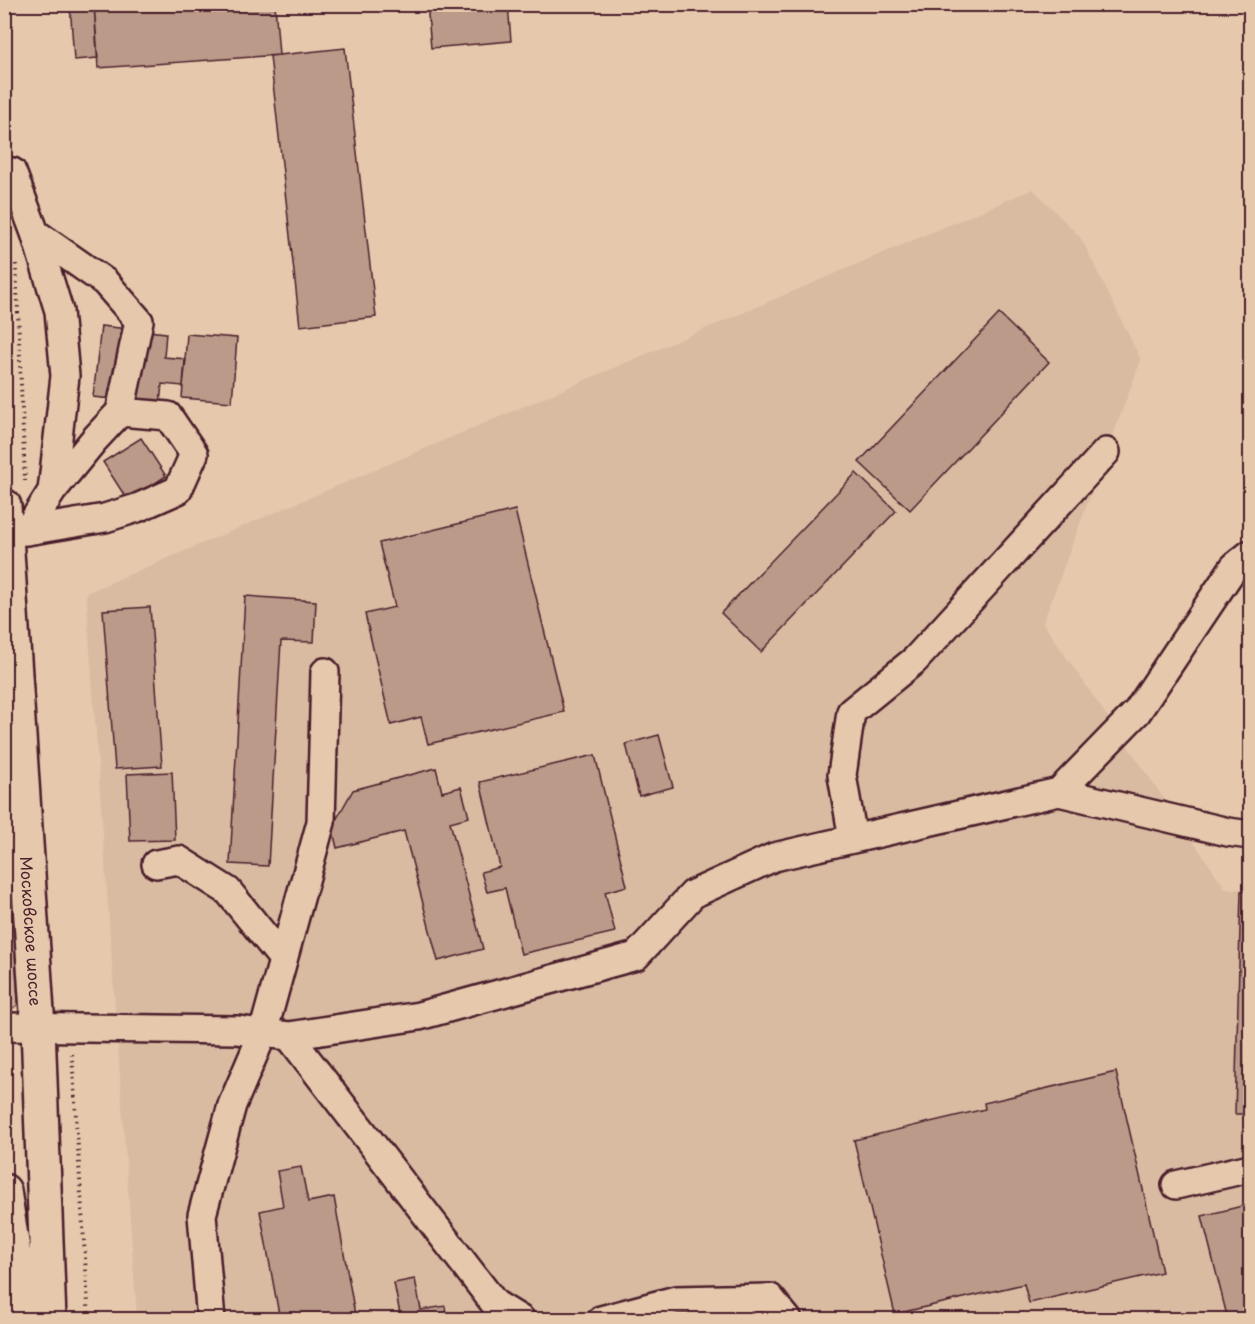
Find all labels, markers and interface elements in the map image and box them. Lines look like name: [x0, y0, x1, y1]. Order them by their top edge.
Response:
street label: Московское шоссе: [15, 856, 49, 1007]

